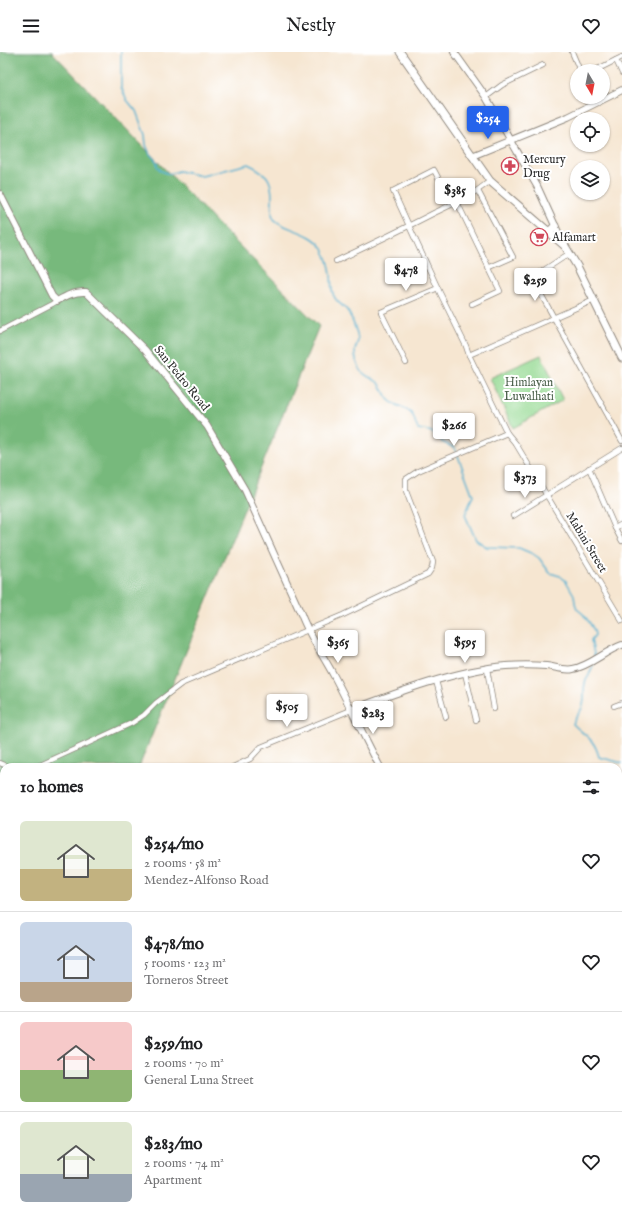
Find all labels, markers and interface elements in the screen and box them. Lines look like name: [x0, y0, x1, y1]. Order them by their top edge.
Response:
icon: menu: [20, 15, 42, 37]
text: Nestly: [286, 15, 336, 38]
icon: heart: [580, 15, 602, 37]
north arrow: [570, 64, 610, 104]
map controls: [570, 64, 610, 200]
pin: $254: [464, 106, 512, 140]
text: $254: [476, 110, 500, 127]
button: locate: [570, 112, 610, 152]
place label: Mercury Drug: [523, 152, 566, 181]
pharmacy icon: Mercury Drug: [500, 156, 520, 176]
button: layers: [570, 160, 610, 200]
pin: $385: [431, 178, 479, 212]
text: $385: [444, 182, 466, 199]
supermarket icon: Alfamart: [529, 227, 549, 247]
place label: Alfamart: [551, 230, 596, 245]
pin: $478: [382, 258, 430, 292]
text: $478: [394, 262, 418, 279]
pin: $259: [511, 268, 559, 302]
text: $259: [523, 272, 547, 289]
street label: San Pedro Road: [151, 343, 213, 414]
park label: Himlayan Luwalhati: [504, 375, 554, 404]
pin: $266: [430, 413, 478, 447]
text: $266: [442, 417, 466, 434]
pin: $373: [501, 465, 549, 499]
text: $373: [514, 469, 537, 486]
street label: Mabini Street: [563, 509, 611, 575]
pin: $365: [314, 630, 362, 664]
pin: $595: [441, 630, 489, 664]
text: $365: [327, 634, 349, 651]
text: $595: [454, 634, 476, 651]
pin: $505: [263, 694, 311, 728]
text: $505: [276, 698, 298, 715]
pin: $283: [349, 701, 397, 735]
text: $283: [361, 705, 385, 722]
icon: filters: [580, 776, 602, 798]
text: 10 homes: [20, 777, 83, 798]
text: $254/mo: [144, 834, 204, 855]
icon: home: [52, 837, 100, 885]
icon: heart: [580, 850, 602, 872]
text: 2 rooms · 58 m²: [144, 855, 221, 872]
text: Mendez-Alfonso Road: [144, 872, 269, 889]
text: $478/mo: [144, 934, 204, 955]
icon: home: [52, 938, 100, 986]
icon: heart: [580, 951, 602, 973]
text: 5 rooms · 123 m²: [144, 955, 226, 972]
text: Torneros Street: [144, 972, 228, 989]
text: $259/mo: [144, 1034, 203, 1055]
icon: home: [52, 1038, 100, 1086]
icon: heart: [580, 1051, 602, 1073]
text: 2 rooms · 70 m²: [144, 1055, 224, 1072]
text: General Luna Street: [144, 1072, 254, 1089]
text: $283/mo: [144, 1134, 202, 1155]
icon: home: [52, 1138, 100, 1186]
icon: heart: [580, 1151, 602, 1173]
text: 2 rooms · 74 m²: [144, 1155, 224, 1172]
text: Apartment: [144, 1172, 202, 1189]

